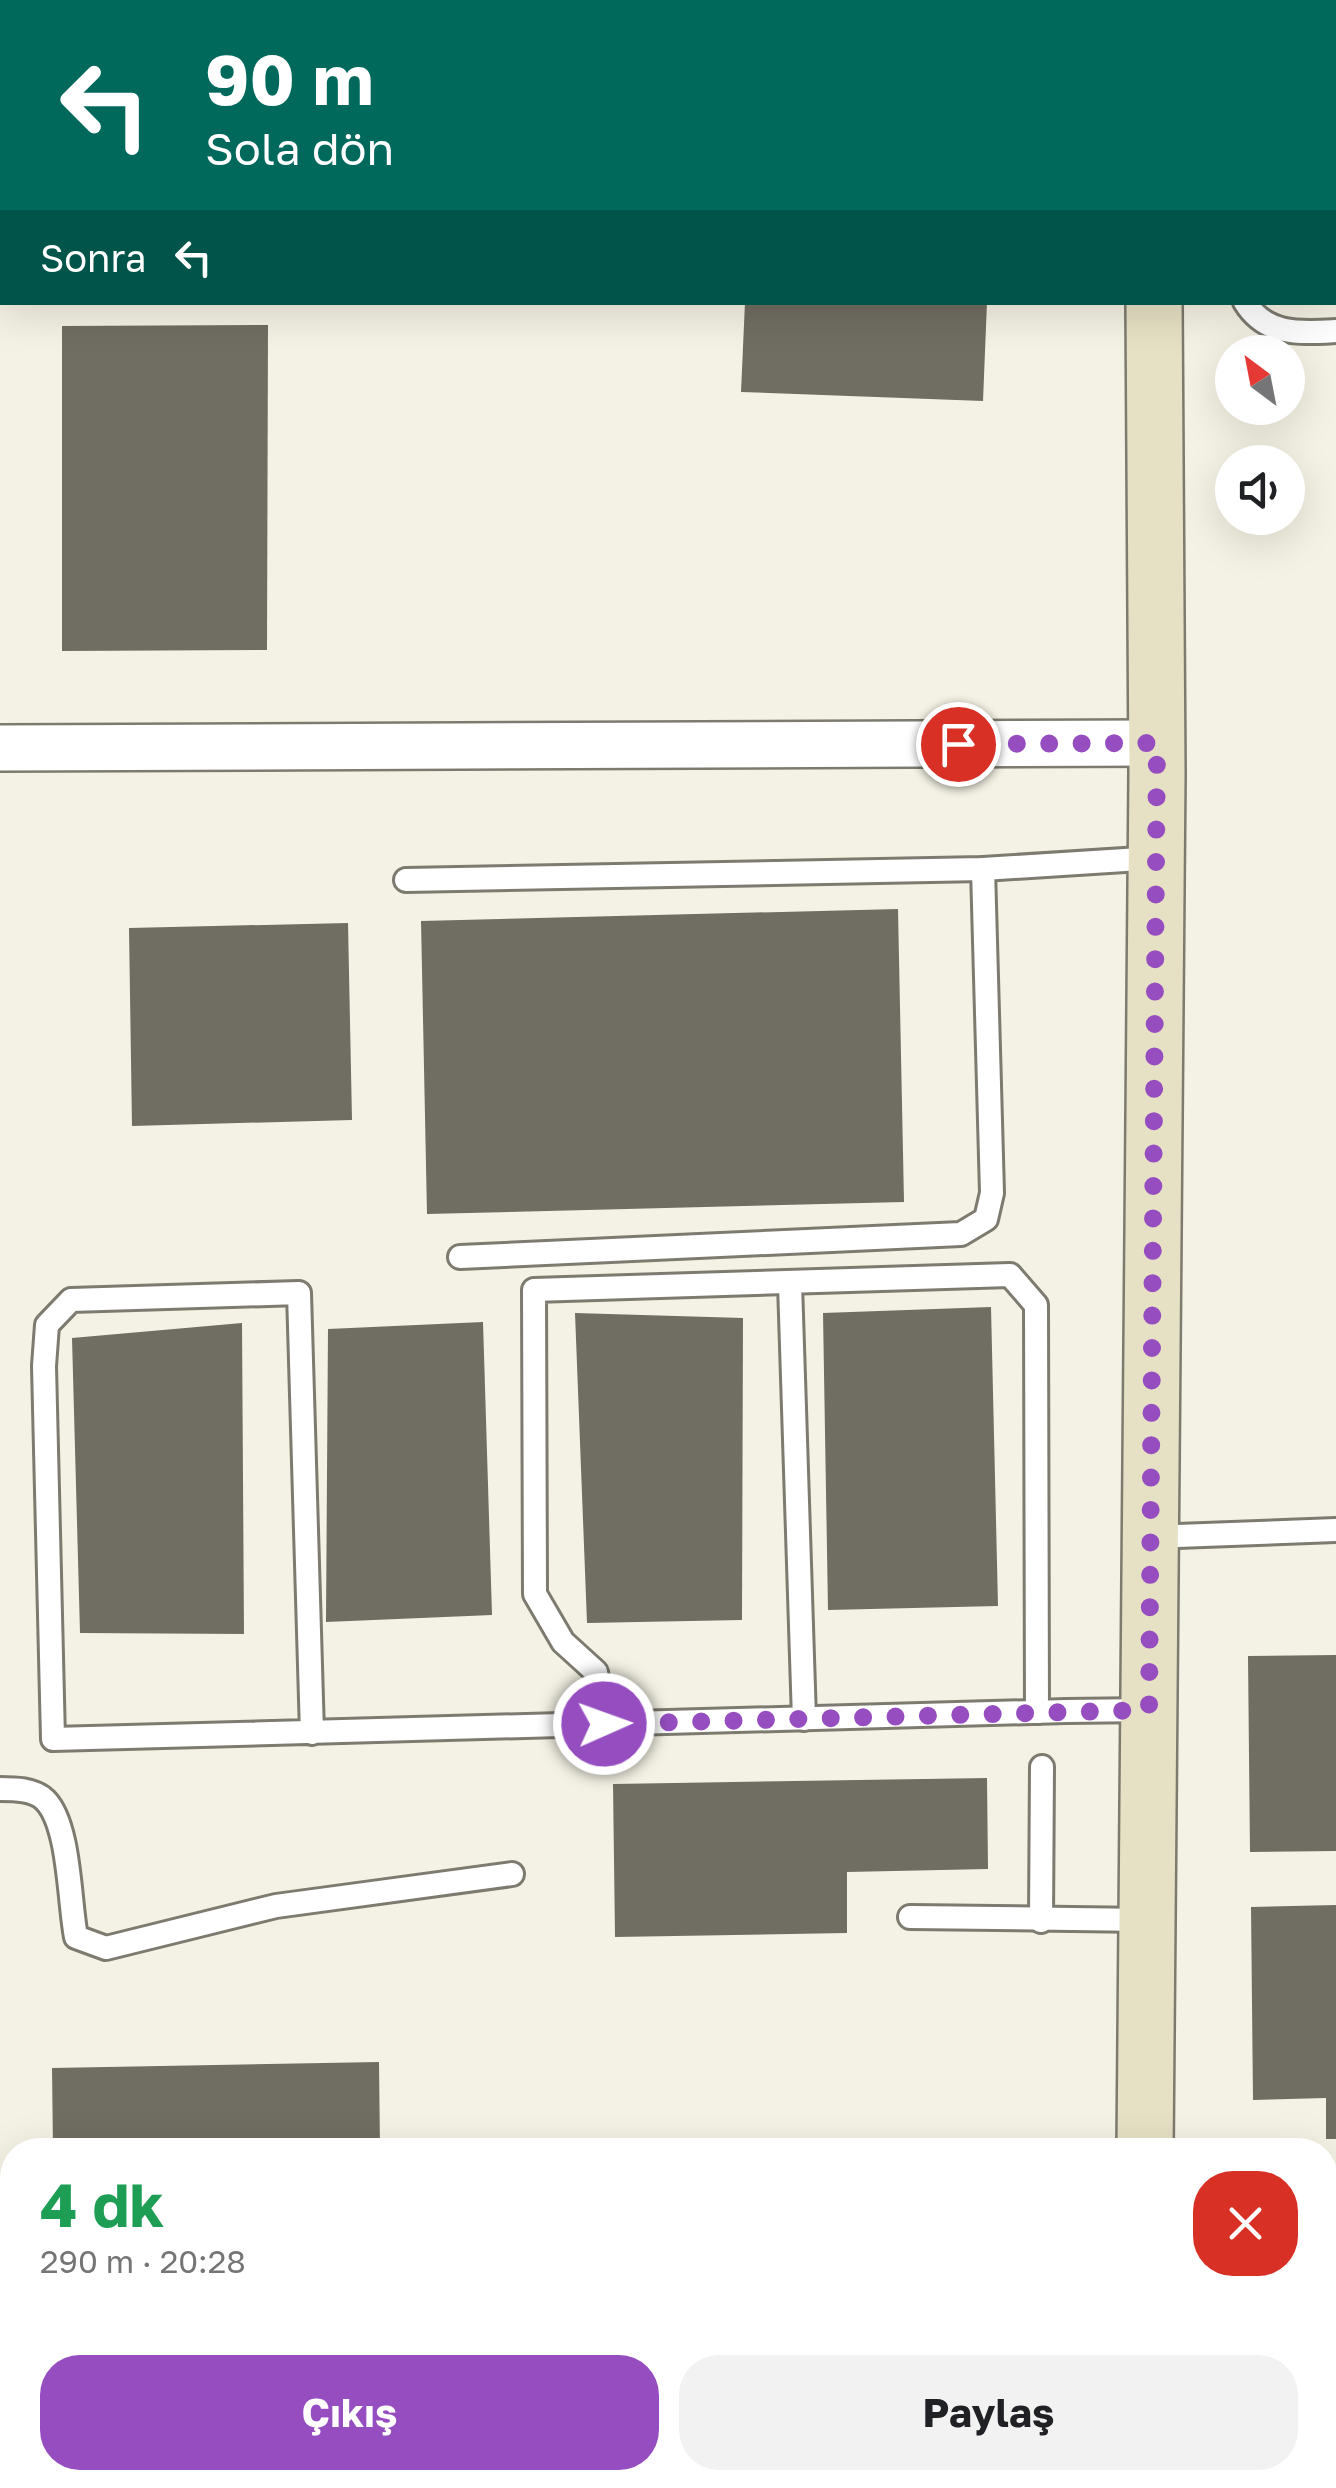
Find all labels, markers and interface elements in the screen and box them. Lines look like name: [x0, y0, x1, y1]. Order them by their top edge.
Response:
text: 90 m: [205, 36, 374, 120]
icon: left: [40, 40, 170, 170]
text: Sola dön: [205, 121, 394, 175]
icon: left: [166, 230, 221, 285]
text: Sonra: [40, 235, 146, 280]
north arrow: [1215, 335, 1305, 425]
map controls: [1215, 335, 1305, 535]
button: sound: [1215, 445, 1305, 535]
pin: [916, 702, 1001, 787]
icon: arrive: [931, 717, 986, 772]
position arrow: [552, 1672, 656, 1776]
text: 4 dk: [40, 2168, 164, 2240]
button: close: [1193, 2171, 1298, 2276]
text: 290 m · 20:28: [40, 2242, 246, 2280]
button: Çıkış: [40, 2355, 659, 2470]
button: Paylaş: [679, 2355, 1298, 2470]

